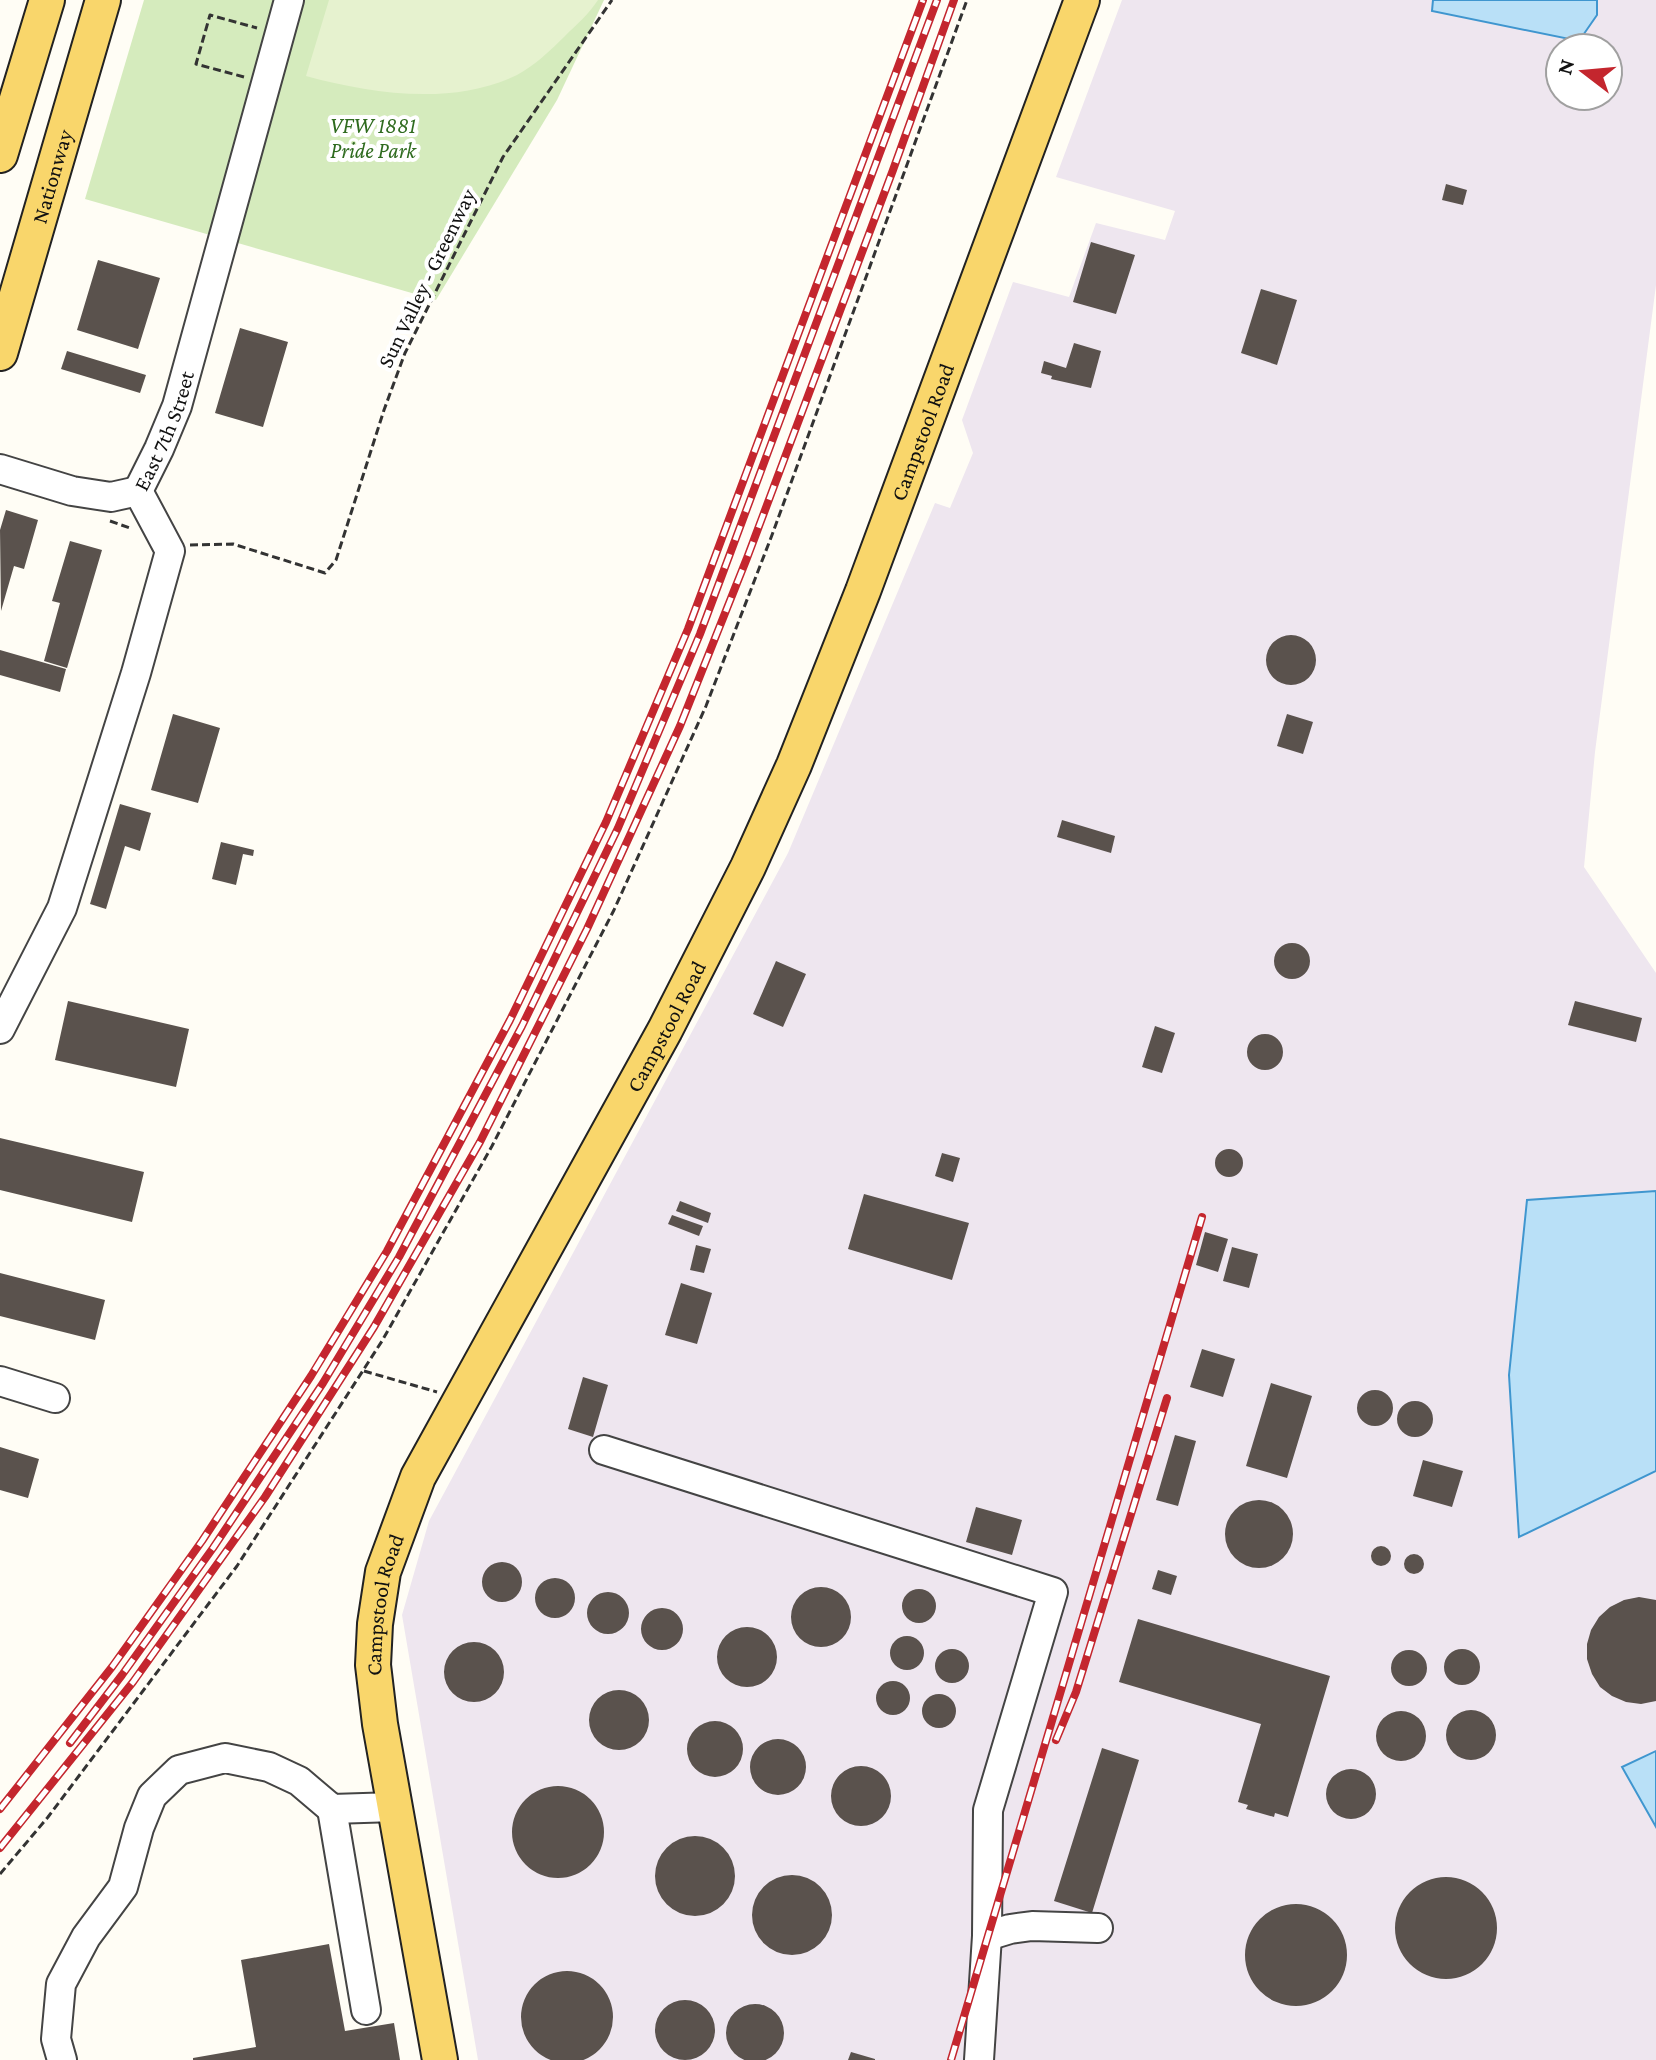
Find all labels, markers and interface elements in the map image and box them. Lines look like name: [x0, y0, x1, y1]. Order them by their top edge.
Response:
north arrow: [1544, 32, 1624, 112]
text: N: [1551, 56, 1579, 77]
park label: VFW 1881 Pride Park: [330, 113, 417, 163]
street label: Nationway: [26, 126, 78, 226]
street label: Sun Valley - Greenway: [372, 184, 481, 372]
street label: Campstool Road: [886, 360, 959, 504]
street label: East 7th Street: [128, 367, 199, 495]
street label: Campstool Road: [621, 957, 711, 1096]
street label: Campstool Road: [361, 1530, 409, 1677]

